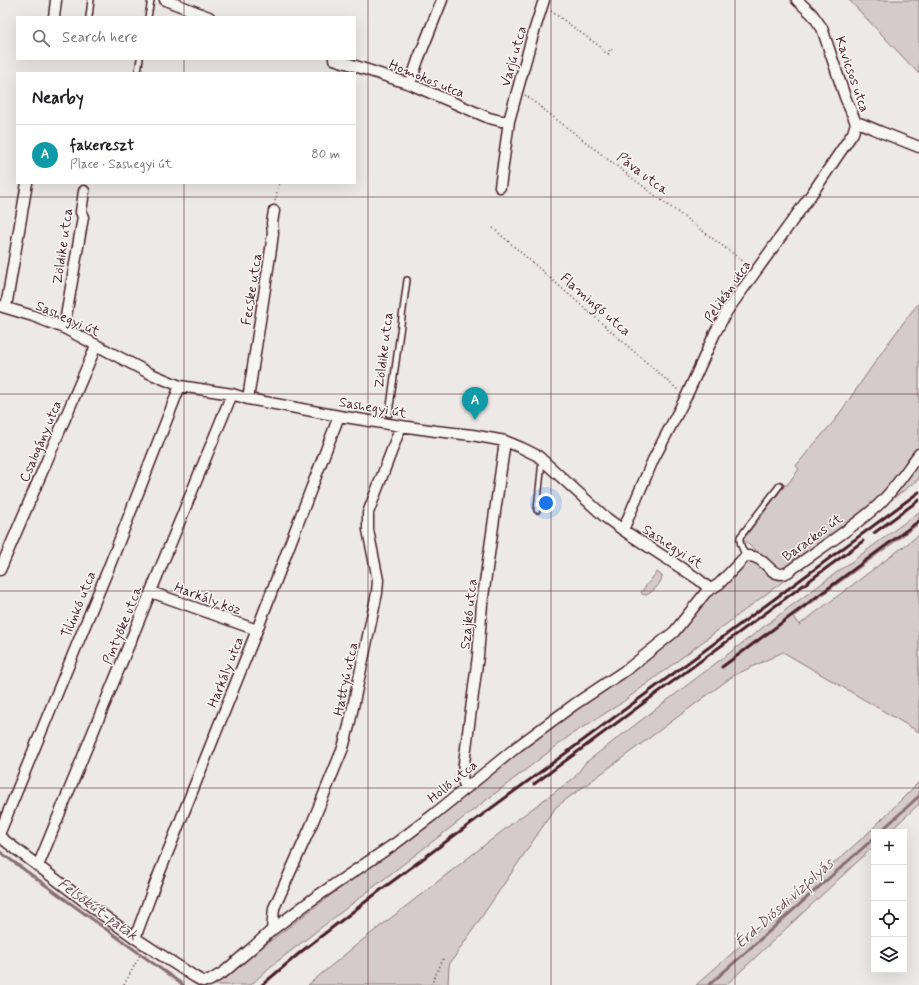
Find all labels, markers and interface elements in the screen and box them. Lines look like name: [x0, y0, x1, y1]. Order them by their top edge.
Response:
search box: [16, 16, 356, 60]
street label: Varjú utca: [497, 24, 531, 89]
icon: search: [30, 27, 52, 49]
text: Search here: [62, 28, 138, 48]
street label: Kavicsos utca: [831, 34, 873, 115]
street label: Homokos utca: [386, 56, 467, 102]
text: Nearby: [32, 87, 84, 109]
text: fakereszt: [70, 136, 134, 156]
text: A: [41, 146, 49, 163]
text: 80 m: [311, 146, 340, 163]
street label: Páva utca: [613, 148, 672, 200]
text: Place · Sashegyi út: [70, 156, 172, 173]
street label: Zöldike utca: [49, 207, 77, 285]
street label: Fecske utca: [237, 252, 267, 327]
street label: Pelikán utca: [701, 257, 755, 326]
street label: Flamingó utca: [555, 269, 634, 342]
street label: Sashegyi út: [33, 297, 103, 341]
street label: Zöldike utca: [370, 311, 398, 389]
pin: A: [462, 387, 488, 420]
street label: Sashegyi út: [338, 393, 409, 423]
street label: Csalogány utca: [16, 398, 66, 485]
your location: [536, 493, 556, 513]
street label: Barackos út: [779, 509, 847, 566]
street label: Sashegyi út: [639, 521, 707, 573]
street label: Tilinkó utca: [57, 568, 100, 640]
street label: Szajkó utca: [456, 578, 482, 650]
street label: Harkály köz: [172, 579, 244, 619]
street label: Pintyőke utca: [99, 583, 147, 667]
street label: Harkály utca: [204, 634, 248, 710]
street label: Hattyú utca: [329, 641, 363, 718]
street label: Holló utca: [424, 756, 481, 807]
map controls: [871, 829, 907, 973]
button: +: [871, 829, 907, 865]
water label: Érd-Diósdi vízfolyás: [731, 853, 840, 954]
button: −: [871, 865, 907, 901]
water label: Felsőkút-patak: [53, 874, 142, 946]
button: locate: [871, 901, 907, 937]
button: layers: [871, 937, 907, 973]

